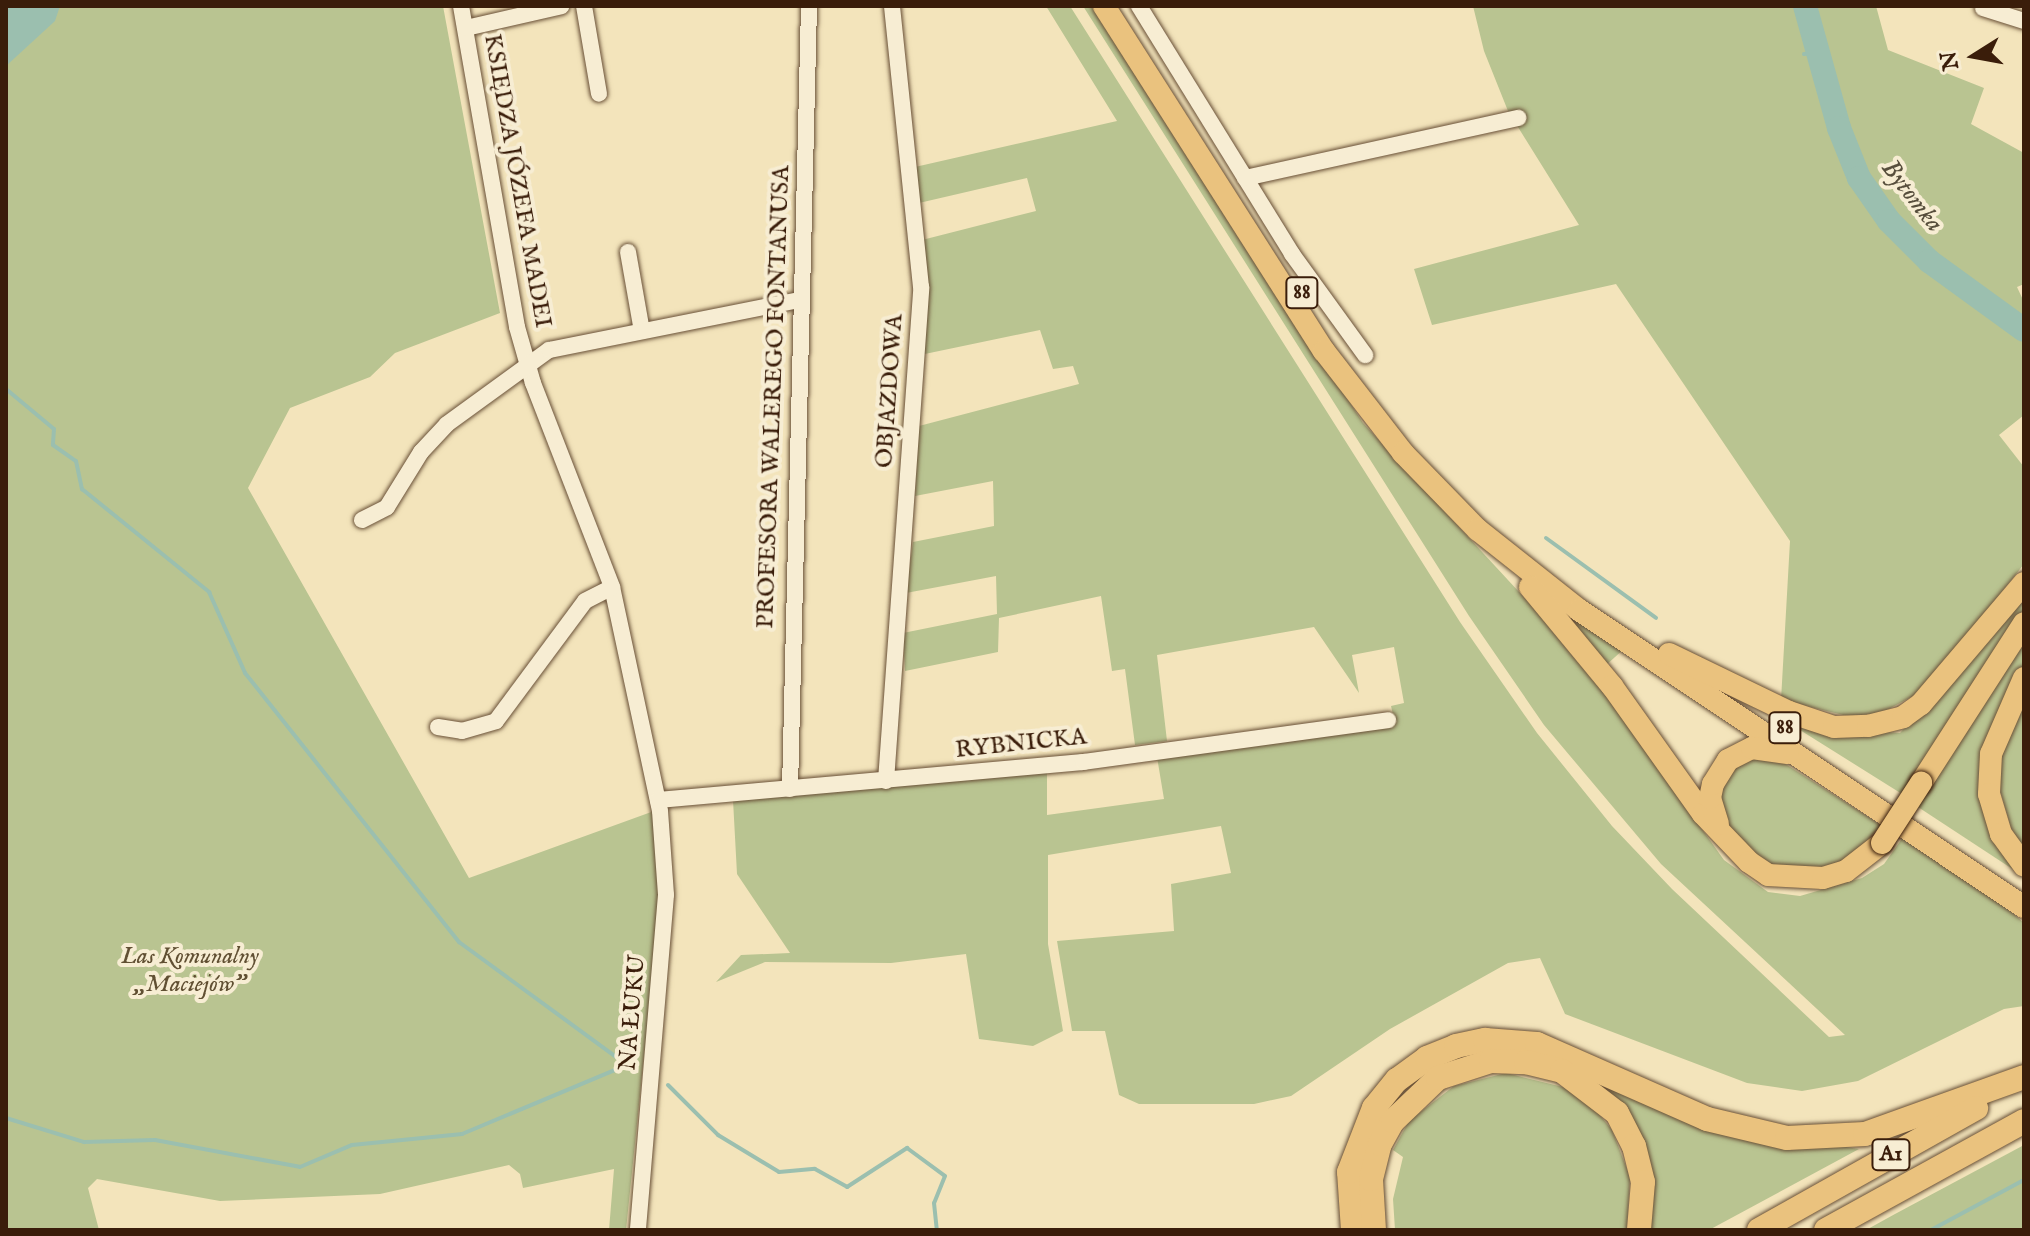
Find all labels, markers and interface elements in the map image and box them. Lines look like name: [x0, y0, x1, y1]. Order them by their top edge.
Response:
north arrow: [1934, 16, 2014, 96]
street label: KSIĘDZA JÓZEFA MADEI: [477, 32, 557, 330]
text: N: [1935, 49, 1966, 73]
water label: Bytomka: [1874, 154, 1950, 238]
street label: PROFESORA WALEREGO FONTANUSA: [752, 165, 796, 629]
road number: 88: [1284, 275, 1320, 311]
street label: OBJAZDOWA: [870, 313, 910, 469]
road number: 88: [1767, 710, 1803, 746]
street label: RYBNICKA: [954, 723, 1088, 765]
park label: Las Komunalny „Maciejów”: [121, 943, 259, 999]
street label: NA ŁUKU: [614, 954, 652, 1072]
road number: A1: [1871, 1137, 1911, 1173]

